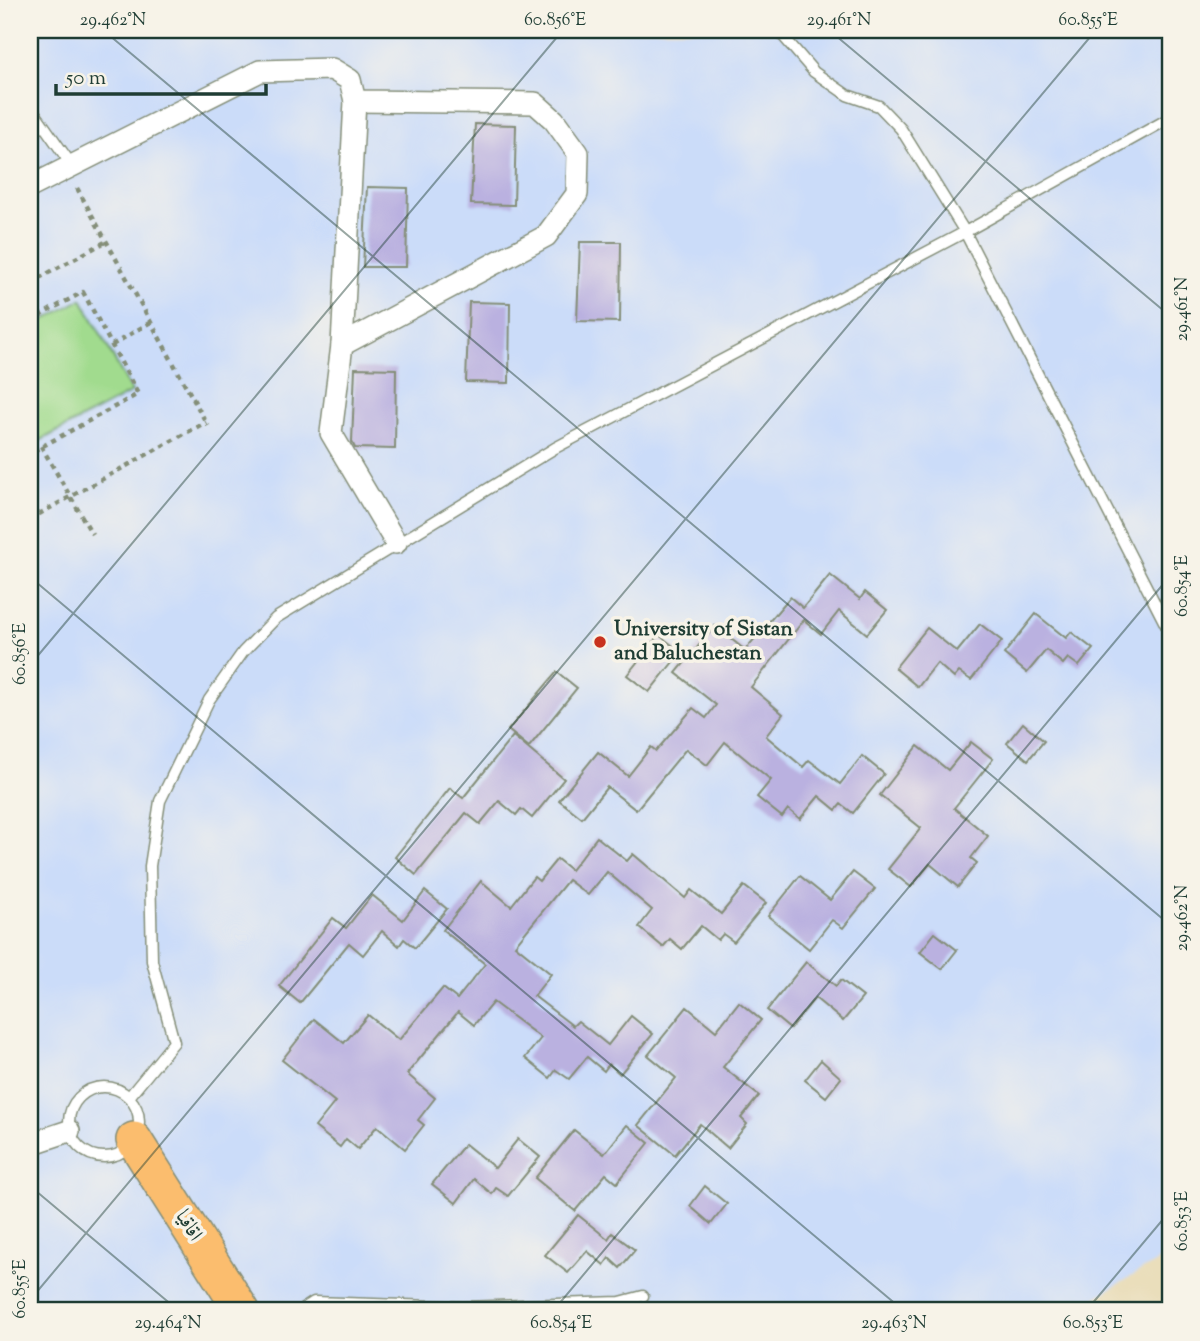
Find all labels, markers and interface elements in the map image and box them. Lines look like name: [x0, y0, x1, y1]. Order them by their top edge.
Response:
text: 29.462°N: [80, 8, 146, 34]
text: 60.856°E: [524, 8, 586, 34]
text: 29.461°N: [807, 8, 871, 34]
text: 60.855°E: [1058, 8, 1118, 34]
scale bar: [56, 52, 266, 96]
text: 50 m: [65, 64, 106, 94]
text: 29.461°N: [1170, 277, 1196, 341]
text: 60.854°E: [1170, 555, 1196, 617]
place label: University of Sistan and Baluchestan: [614, 615, 793, 669]
text: 60.856°E: [8, 623, 34, 685]
marker: University of Sistan and Baluchestan: [592, 634, 608, 650]
text: 29.462°N: [1170, 885, 1196, 951]
text: 60.853°E: [1170, 1191, 1196, 1251]
street label: اقاقیا: [167, 1205, 209, 1247]
text: 60.855°E: [8, 1259, 34, 1319]
text: 29.464°N: [134, 1311, 202, 1337]
text: 60.854°E: [530, 1311, 592, 1337]
text: 29.463°N: [861, 1311, 927, 1337]
text: 60.853°E: [1063, 1311, 1123, 1337]

